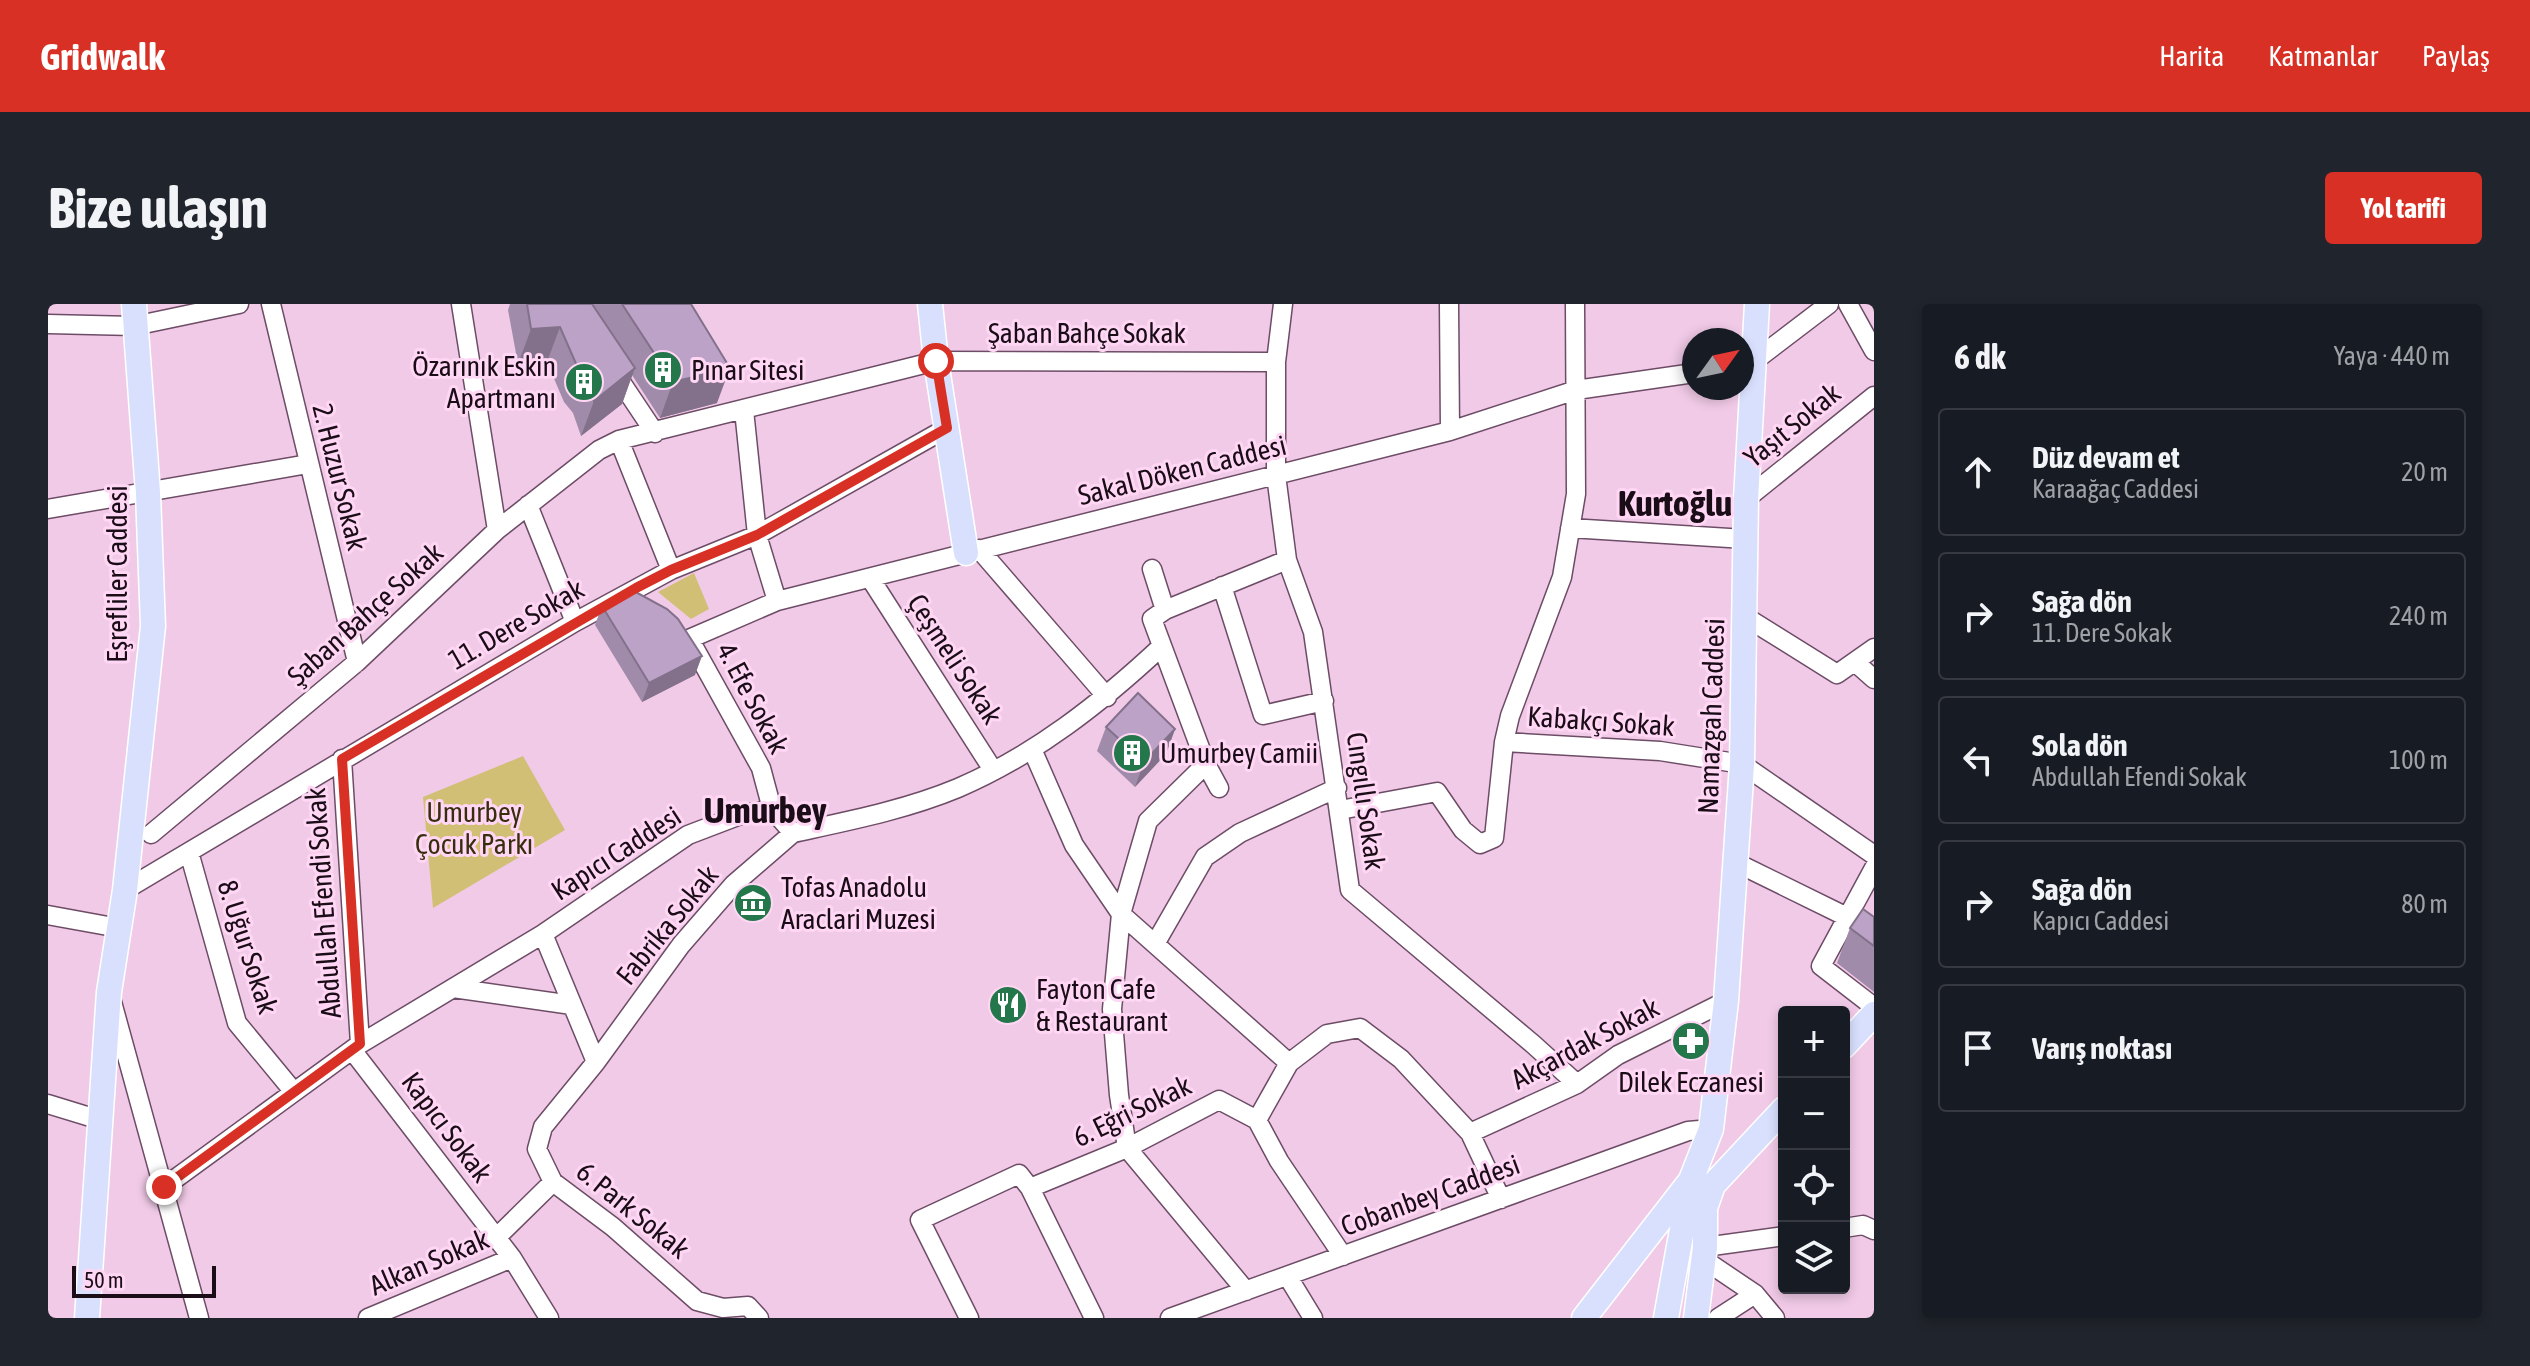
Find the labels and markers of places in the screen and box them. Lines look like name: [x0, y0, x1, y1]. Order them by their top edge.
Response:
building icon: Pınar Sitesi: [642, 349, 684, 391]
place label: Özarınık Eskin Apartmanı: [412, 350, 556, 414]
place label: Pınar Sitesi: [691, 354, 804, 386]
building icon: Özarınık Eskin Apartmanı: [563, 361, 605, 403]
building icon: Umurbey Camii: [1111, 732, 1153, 774]
place label: Umurbey Camii: [1160, 737, 1318, 769]
place label: Tofas Anadolu Araclari Muzesi: [781, 871, 936, 935]
museum icon: Tofas Anadolu Araclari Muzesi: [732, 882, 774, 924]
place label: Fayton Cafe & Restaurant: [1036, 973, 1168, 1037]
restaurant icon: Fayton Cafe & Restaurant: [987, 984, 1029, 1026]
pharmacy icon: Dilek Eczanesi: [1670, 1020, 1712, 1062]
place label: Dilek Eczanesi: [1618, 1066, 1764, 1098]

